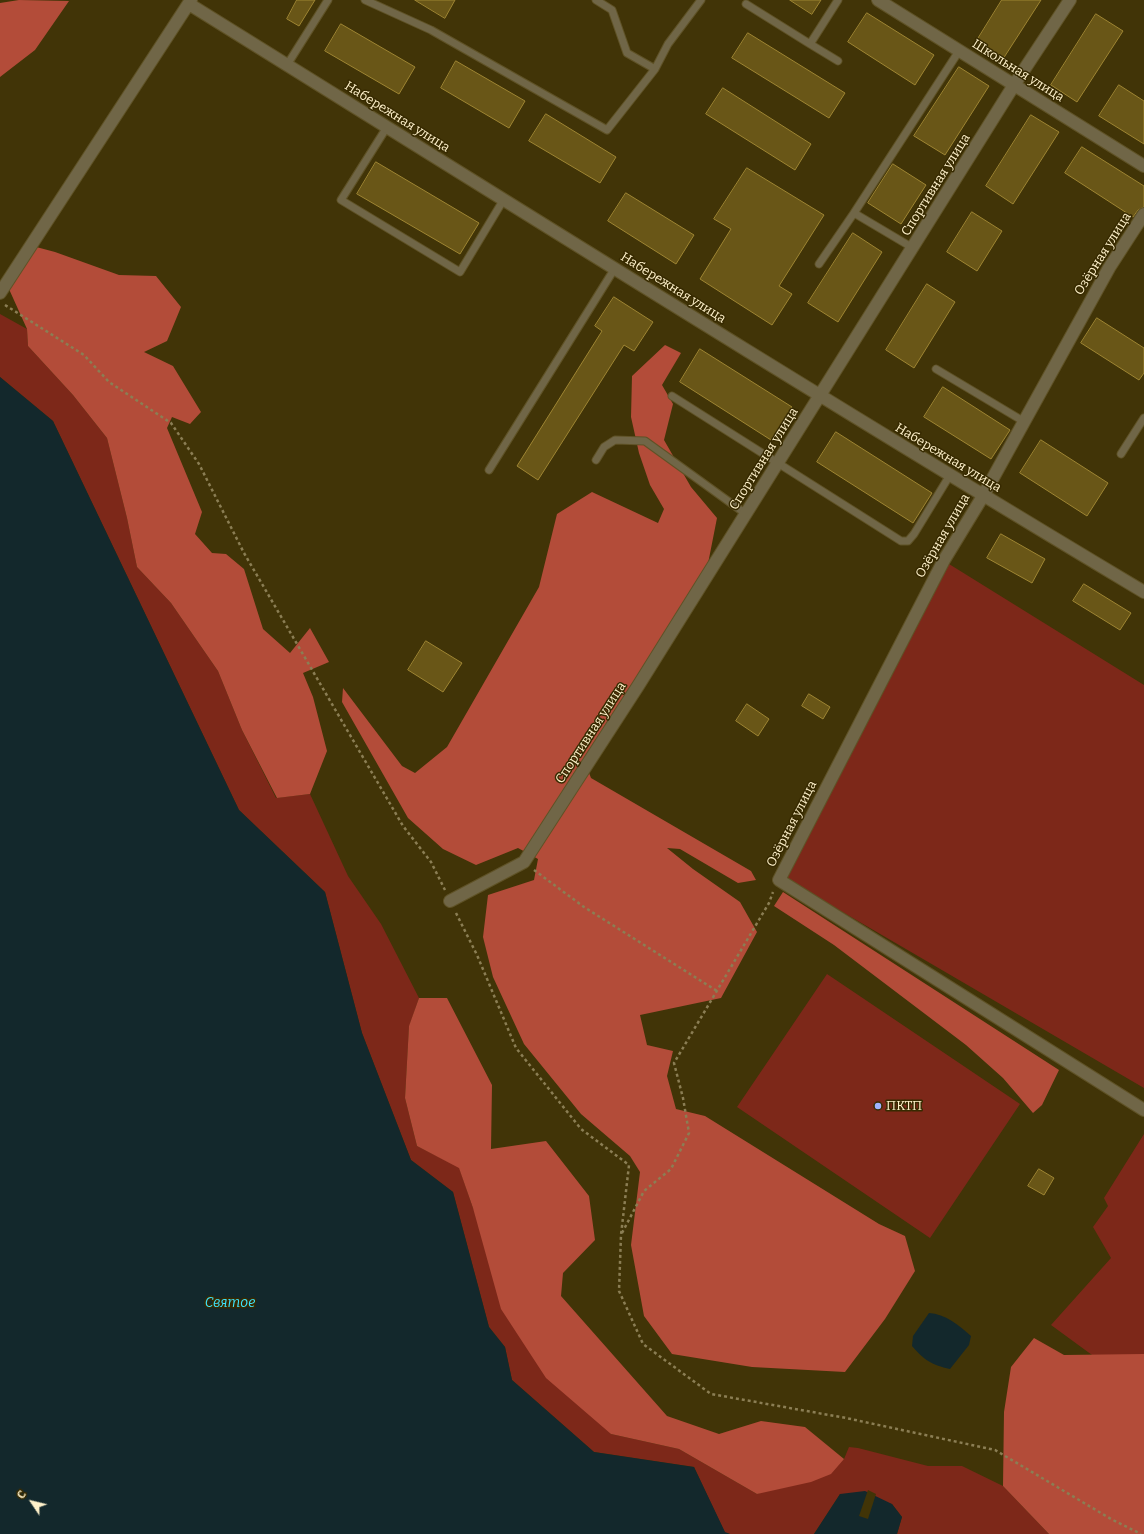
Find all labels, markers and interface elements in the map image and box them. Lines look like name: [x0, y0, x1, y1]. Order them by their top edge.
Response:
street label: Школьная улица: [969, 36, 1067, 106]
street label: Набережная улица: [342, 78, 452, 156]
street label: Спортивная улица: [898, 131, 974, 239]
street label: Озёрная улица: [1071, 210, 1135, 298]
street label: Набережная улица: [618, 249, 728, 327]
street label: Спортивная улица: [726, 405, 802, 513]
street label: Набережная улица: [892, 420, 1004, 496]
street label: Озёрная улица: [913, 491, 973, 581]
street label: Спортивная улица: [552, 679, 630, 787]
street label: Озёрная улица: [764, 778, 820, 870]
place label: ПКТП: [886, 1098, 922, 1114]
marker: ПКТП: [873, 1101, 883, 1111]
water label: Святое: [205, 1295, 255, 1311]
north arrow: [12, 1482, 52, 1522]
text: С: [14, 1488, 29, 1501]

